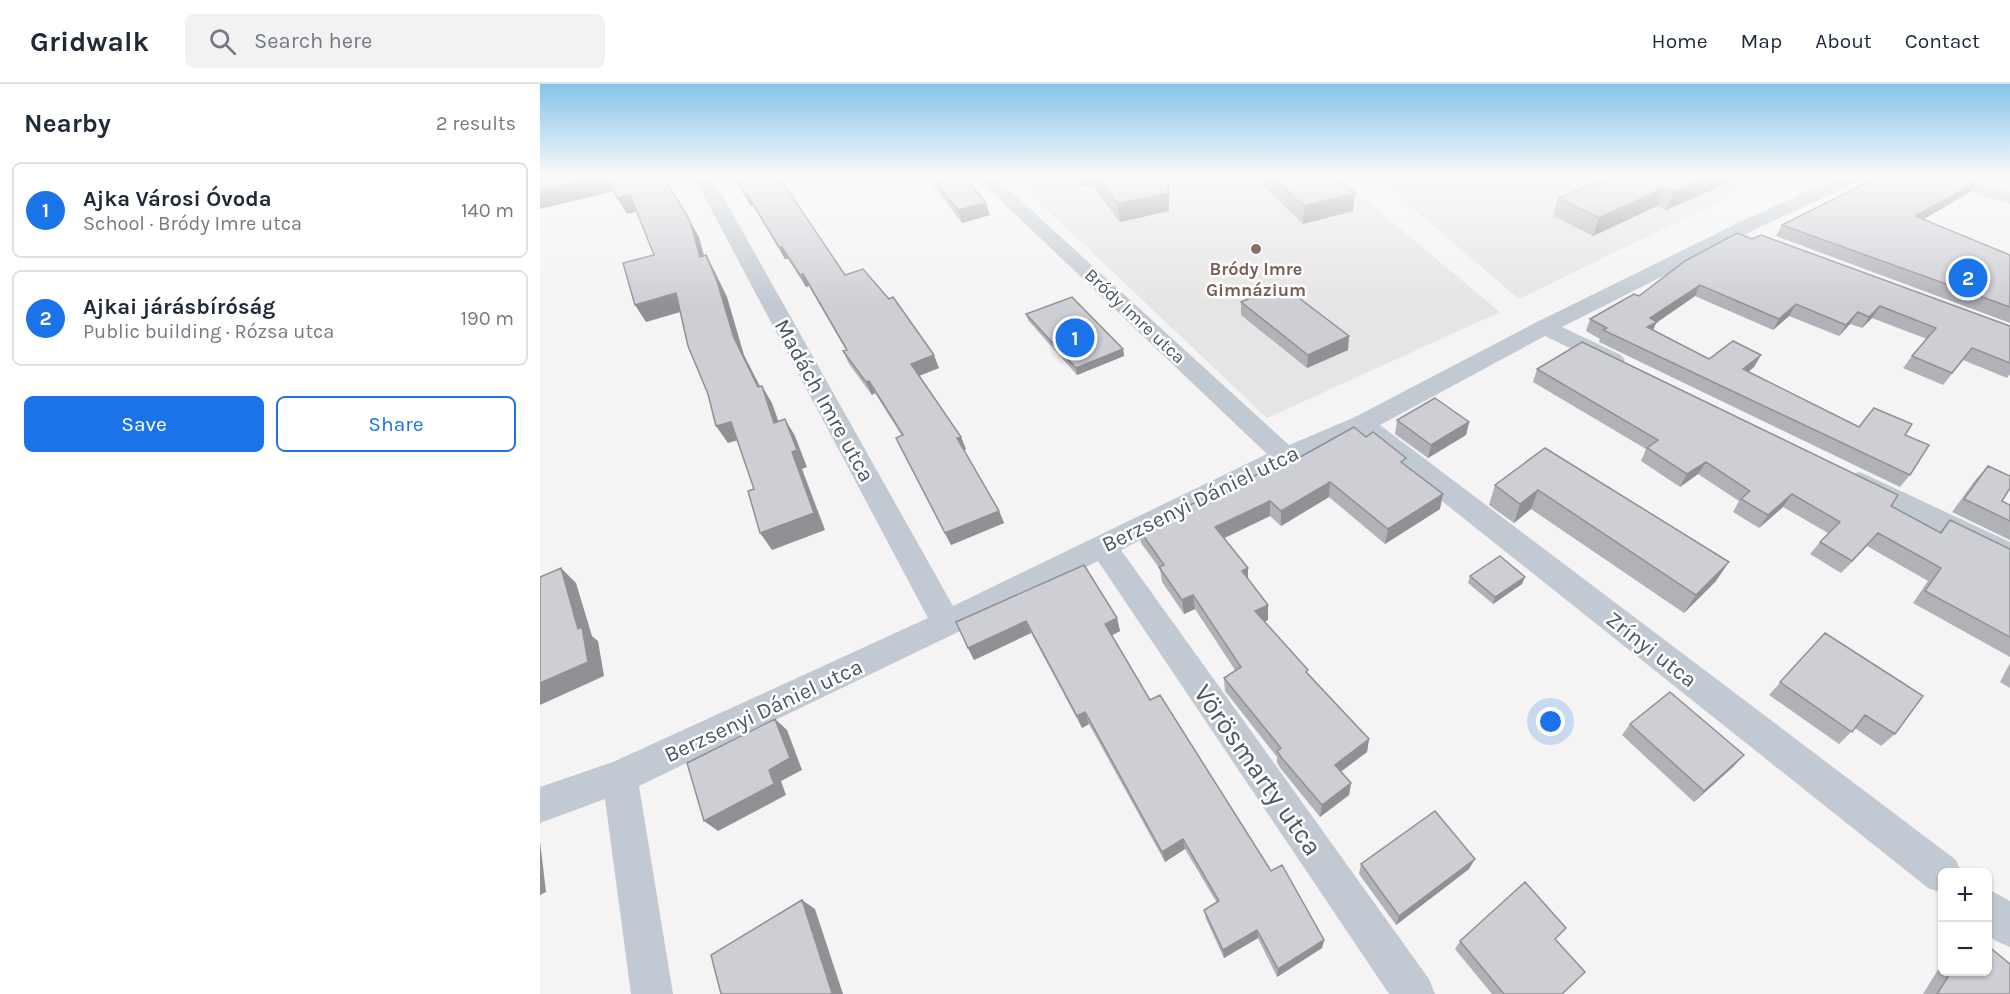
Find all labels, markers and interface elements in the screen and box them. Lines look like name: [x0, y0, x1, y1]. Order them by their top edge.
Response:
search box: [185, 14, 605, 68]
text: Gridwalk: [30, 25, 149, 58]
icon: search: [206, 25, 239, 58]
text: Search here: [254, 28, 372, 54]
text: Home: [1652, 29, 1708, 53]
text: Map: [1741, 29, 1782, 53]
text: About: [1815, 29, 1872, 53]
text: Contact: [1905, 29, 1980, 53]
text: Nearby: [24, 108, 111, 139]
text: 2 results: [436, 112, 516, 135]
text: Ajka Városi Óvoda: [83, 186, 272, 212]
text: 1: [42, 199, 49, 222]
text: 140 m: [461, 199, 514, 222]
text: School · Bródy Imre utca: [83, 212, 302, 235]
marker: Bródy Imre Gimnázium: [1249, 242, 1263, 256]
pin: 2: [1948, 256, 1988, 300]
place label: Bródy Imre Gimnázium: [1206, 258, 1306, 301]
street label: Bródy Imre utca: [1080, 264, 1190, 368]
text: Ajkai járásbíróság: [83, 294, 275, 320]
text: 2: [39, 307, 52, 330]
text: 190 m: [460, 307, 514, 330]
street label: Madách Imre utca: [769, 315, 880, 486]
pin: 1: [1056, 316, 1094, 360]
text: Public building · Rózsa utca: [83, 320, 334, 343]
button: Save: [24, 396, 264, 452]
button: Share: [276, 396, 516, 452]
street label: Berzsenyi Dániel utca: [1098, 440, 1303, 558]
street label: Zrínyi utca: [1601, 606, 1702, 693]
street label: Berzsenyi Dániel utca: [660, 654, 867, 768]
street label: Vörösmarty utca: [1187, 678, 1329, 862]
your location: [1536, 707, 1565, 736]
map controls: [1938, 868, 1992, 976]
button: +: [1938, 868, 1992, 922]
button: −: [1938, 922, 1992, 976]

